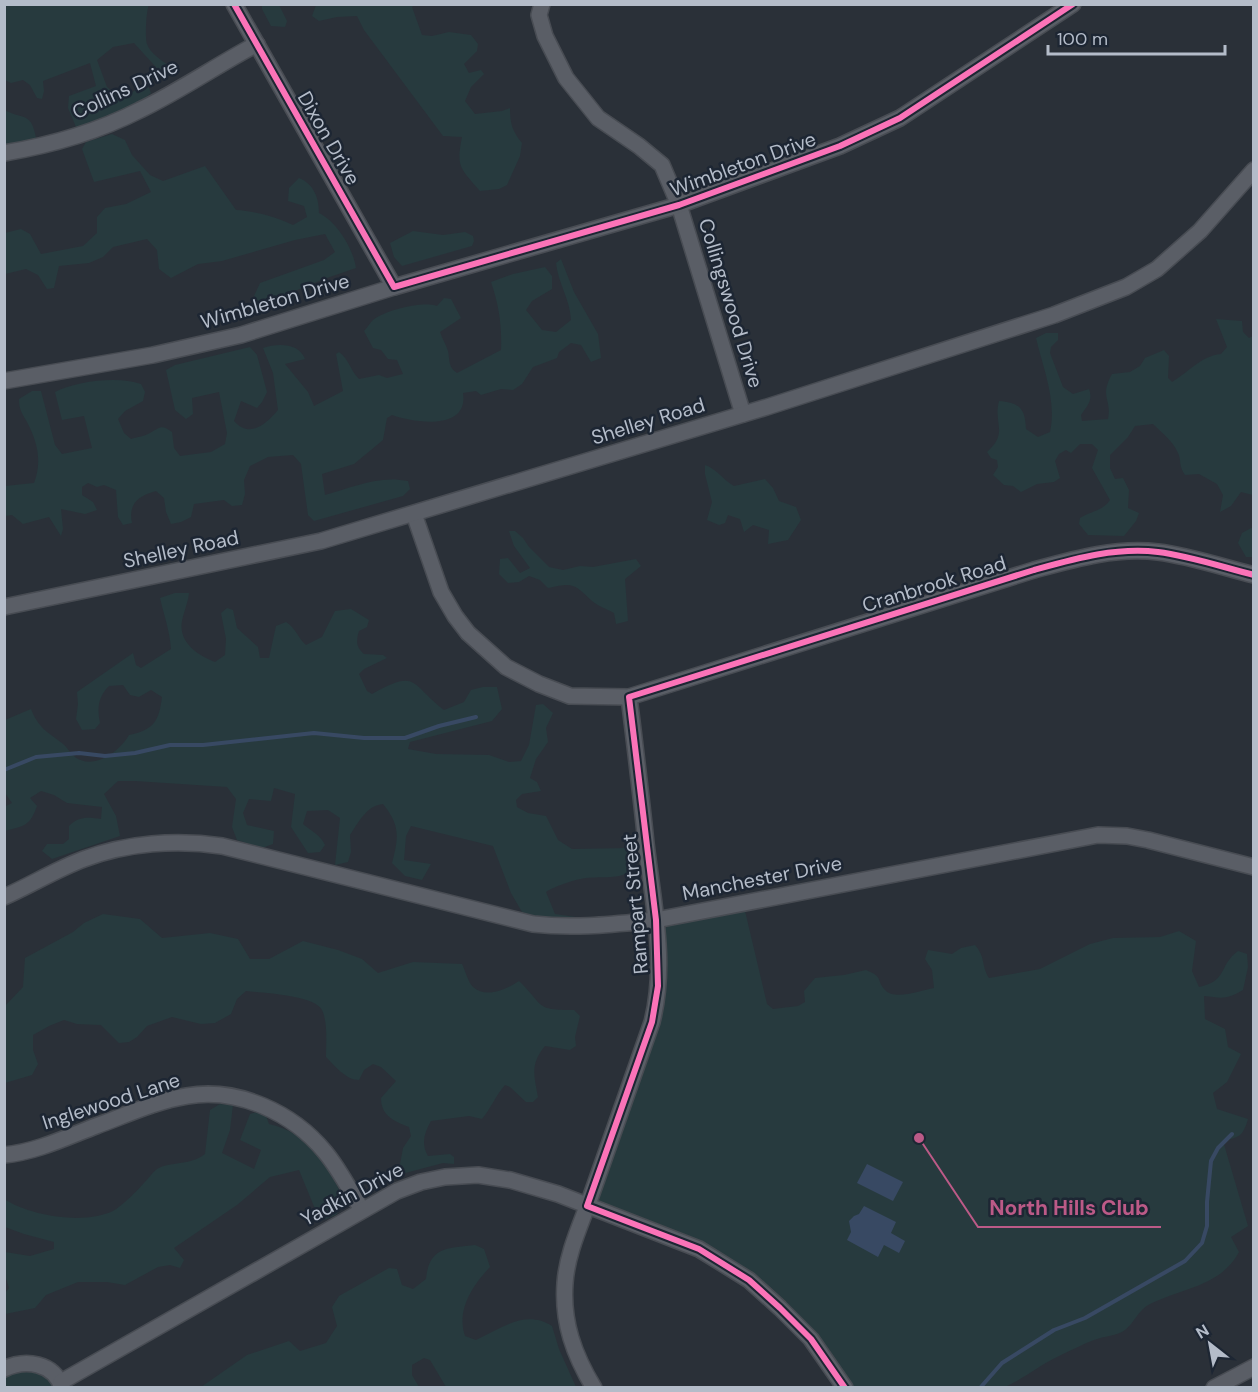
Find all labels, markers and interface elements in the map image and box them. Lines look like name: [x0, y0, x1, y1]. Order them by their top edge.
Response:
scale bar: [1048, 18, 1225, 56]
text: 100 m: [1057, 27, 1108, 51]
street label: Collins Drive: [68, 53, 182, 125]
street label: Dixon Drive: [292, 86, 366, 190]
street label: Wimbleton Drive: [666, 126, 820, 202]
street label: Collingswood Drive: [693, 215, 769, 391]
street label: Wimbleton Drive: [198, 267, 352, 335]
street label: Shelley Road: [588, 391, 708, 451]
street label: Shelley Road: [121, 524, 241, 574]
street label: Cranbrook Road: [859, 550, 1009, 618]
street label: Rampart Street: [616, 833, 654, 975]
street label: Manchester Drive: [680, 850, 844, 906]
street label: Inglewood Lane: [39, 1066, 183, 1136]
street label: Yadkin Drive: [296, 1156, 408, 1232]
callout: North Hills Club: [978, 1188, 1161, 1227]
text: North Hills Club: [989, 1194, 1149, 1222]
north arrow: [1180, 1314, 1240, 1374]
text: N: [1192, 1320, 1213, 1344]

